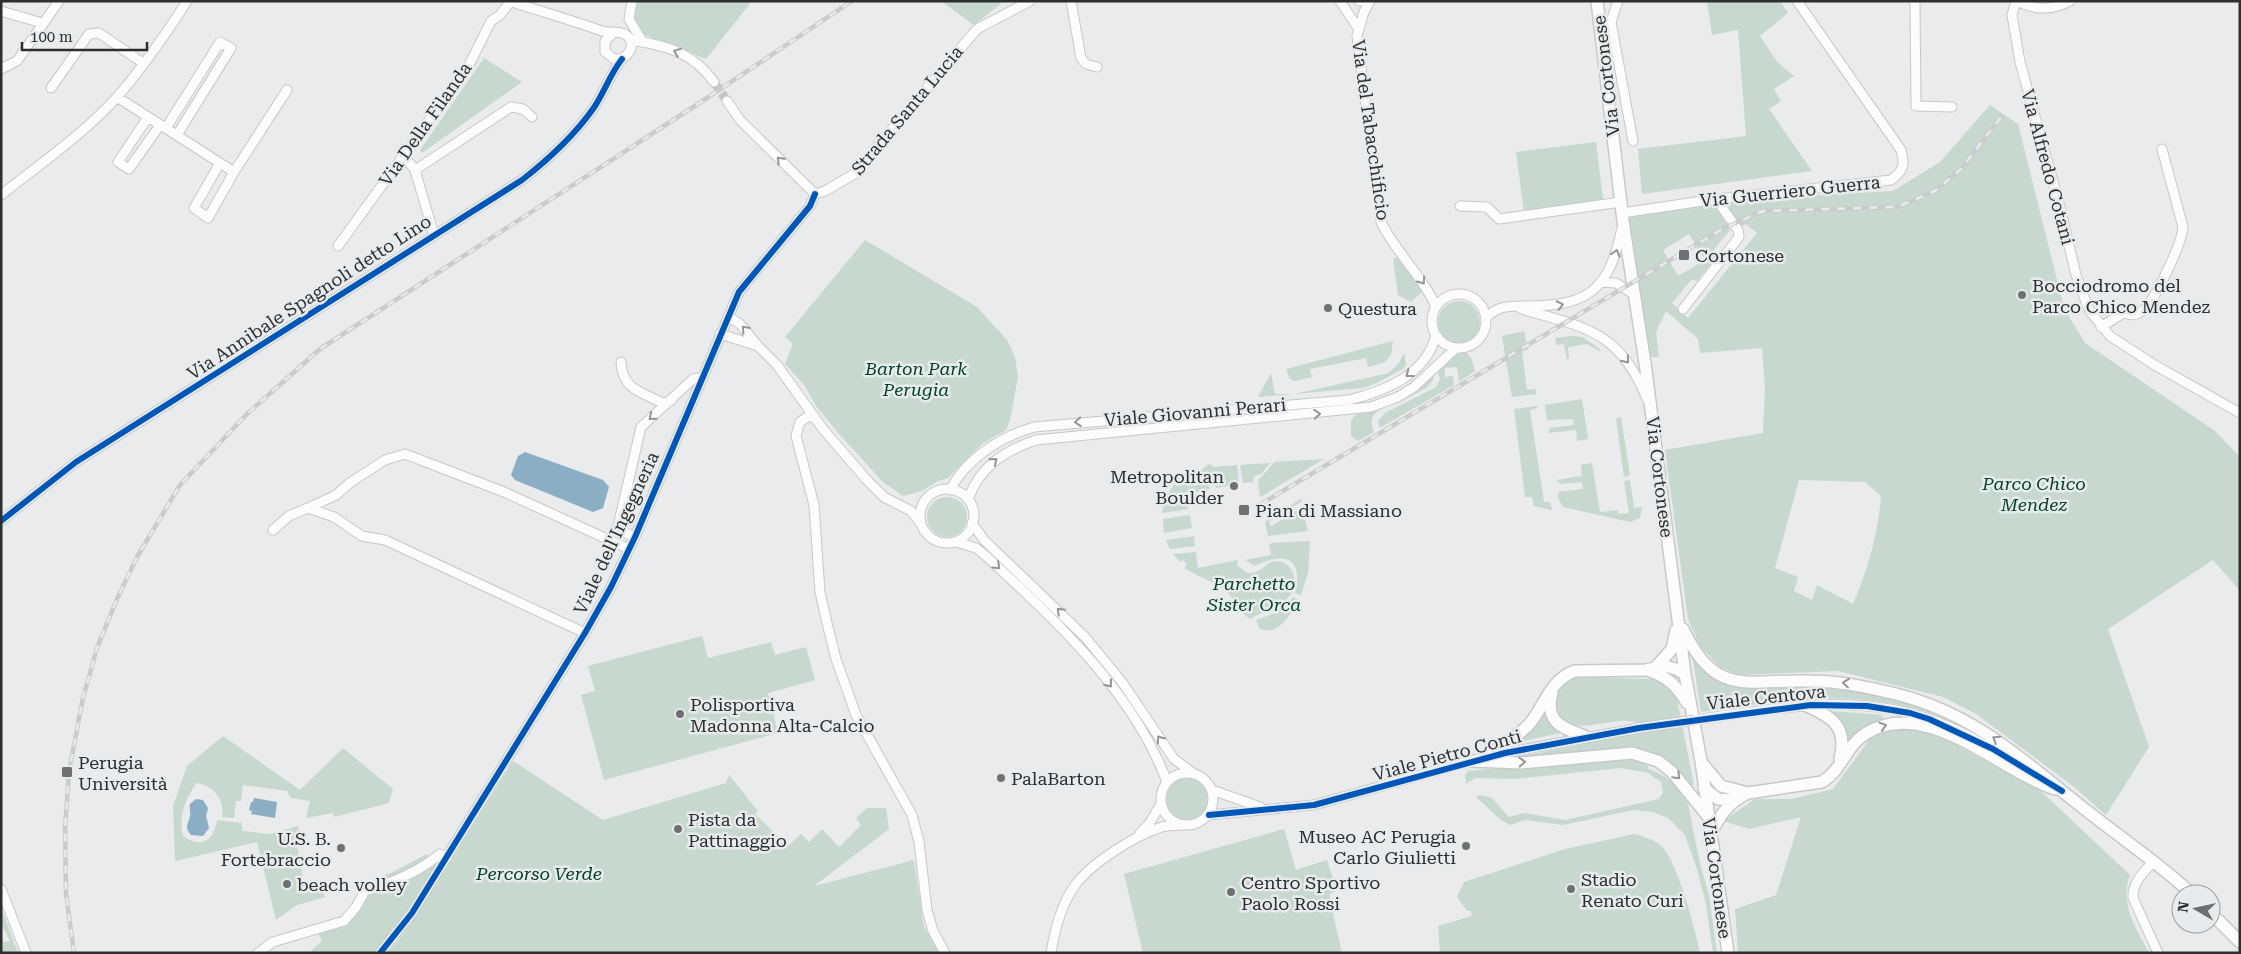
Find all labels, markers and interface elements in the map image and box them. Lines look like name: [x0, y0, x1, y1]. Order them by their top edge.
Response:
street label: Via Cortonese: [1588, 14, 1624, 138]
scale bar: [22, 20, 148, 52]
text: 100 m: [30, 28, 73, 46]
street label: Via del Tabacchificio: [1348, 38, 1394, 222]
street label: Strada Santa Lucia: [847, 41, 967, 179]
one-way arrow: [674, 48, 682, 58]
street label: Via Della Filanda: [374, 58, 476, 190]
street label: Via Alfredo Cotani: [2017, 87, 2079, 247]
one-way arrow: [777, 157, 786, 166]
street label: Via Guerriero Guerra: [1699, 171, 1882, 211]
street label: Via Annibale Spagnoli detto Lino: [183, 210, 435, 384]
place label: Cortonese: [1695, 245, 1784, 266]
marker: Cortonese: [1677, 248, 1691, 262]
one-way arrow: [1610, 249, 1620, 258]
place label: Bocciodromo del Parco Chico Mendez: [2032, 275, 2210, 317]
one-way arrow: [1416, 276, 1425, 285]
marker: Bocciodromo del Parco Chico Mendez: [2016, 289, 2028, 301]
place label: Questura: [1338, 298, 1417, 319]
one-way arrow: [1555, 300, 1564, 311]
marker: Questura: [1322, 302, 1334, 314]
one-way arrow: [741, 326, 750, 335]
one-way arrow: [1620, 354, 1628, 363]
park label: Barton Park Perugia: [864, 358, 967, 400]
one-way arrow: [1405, 368, 1415, 377]
street label: Viale Giovanni Perari: [1103, 394, 1287, 430]
one-way arrow: [1313, 408, 1321, 419]
one-way arrow: [649, 411, 658, 420]
street label: Via Cortonese: [1642, 415, 1678, 539]
one-way arrow: [1074, 417, 1082, 428]
street label: Viale dell'Ingegneria: [569, 448, 663, 618]
one-way arrow: [989, 457, 998, 466]
place label: Metropolitan Boulder: [1110, 466, 1224, 508]
park label: Parco Chico Mendez: [1981, 473, 2086, 515]
marker: Metropolitan Boulder: [1228, 480, 1240, 492]
place label: Pian di Massiano: [1255, 500, 1402, 521]
marker: Pian di Massiano: [1237, 503, 1251, 517]
one-way arrow: [991, 560, 1000, 569]
park label: Parchetto Sister Orca: [1206, 573, 1301, 615]
one-way arrow: [1057, 608, 1066, 617]
one-way arrow: [1103, 678, 1111, 687]
one-way arrow: [1841, 678, 1849, 689]
street label: Viale Centova: [1705, 680, 1827, 714]
place label: Polisportiva Madonna Alta-Calcio: [690, 694, 874, 736]
marker: Polisportiva Madonna Alta-Calcio: [674, 708, 686, 720]
one-way arrow: [1879, 722, 1887, 732]
street label: Viale Pietro Conti: [1370, 725, 1524, 785]
one-way arrow: [1157, 735, 1166, 744]
one-way arrow: [1993, 736, 2002, 745]
place label: Perugia Università: [78, 752, 168, 794]
one-way arrow: [1518, 757, 1526, 768]
marker: Perugia Università: [60, 765, 74, 779]
place label: PalaBarton: [1011, 768, 1106, 789]
one-way arrow: [1671, 771, 1680, 780]
marker: PalaBarton: [995, 772, 1007, 784]
place label: Pista da Pattinaggio: [688, 809, 787, 851]
street label: Via Cortonese: [1698, 816, 1736, 940]
marker: Pista da Pattinaggio: [672, 823, 684, 835]
place label: Museo AC Perugia Carlo Giulietti: [1299, 826, 1456, 868]
place label: U.S. B. Fortebraccio: [221, 828, 331, 870]
marker: Museo AC Perugia Carlo Giulietti: [1460, 840, 1472, 852]
marker: U.S. B. Fortebraccio: [335, 842, 347, 854]
park label: Percorso Verde: [475, 863, 602, 884]
place label: Stadio Renato Curi: [1581, 869, 1684, 911]
place label: Centro Sportivo Paolo Rossi: [1241, 872, 1380, 914]
place label: beach volley: [297, 874, 407, 895]
marker: beach volley: [281, 878, 293, 890]
marker: Stadio Renato Curi: [1565, 883, 1577, 895]
north arrow: [2171, 884, 2221, 934]
marker: Centro Sportivo Paolo Rossi: [1225, 886, 1237, 898]
text: N: [2174, 900, 2192, 914]

